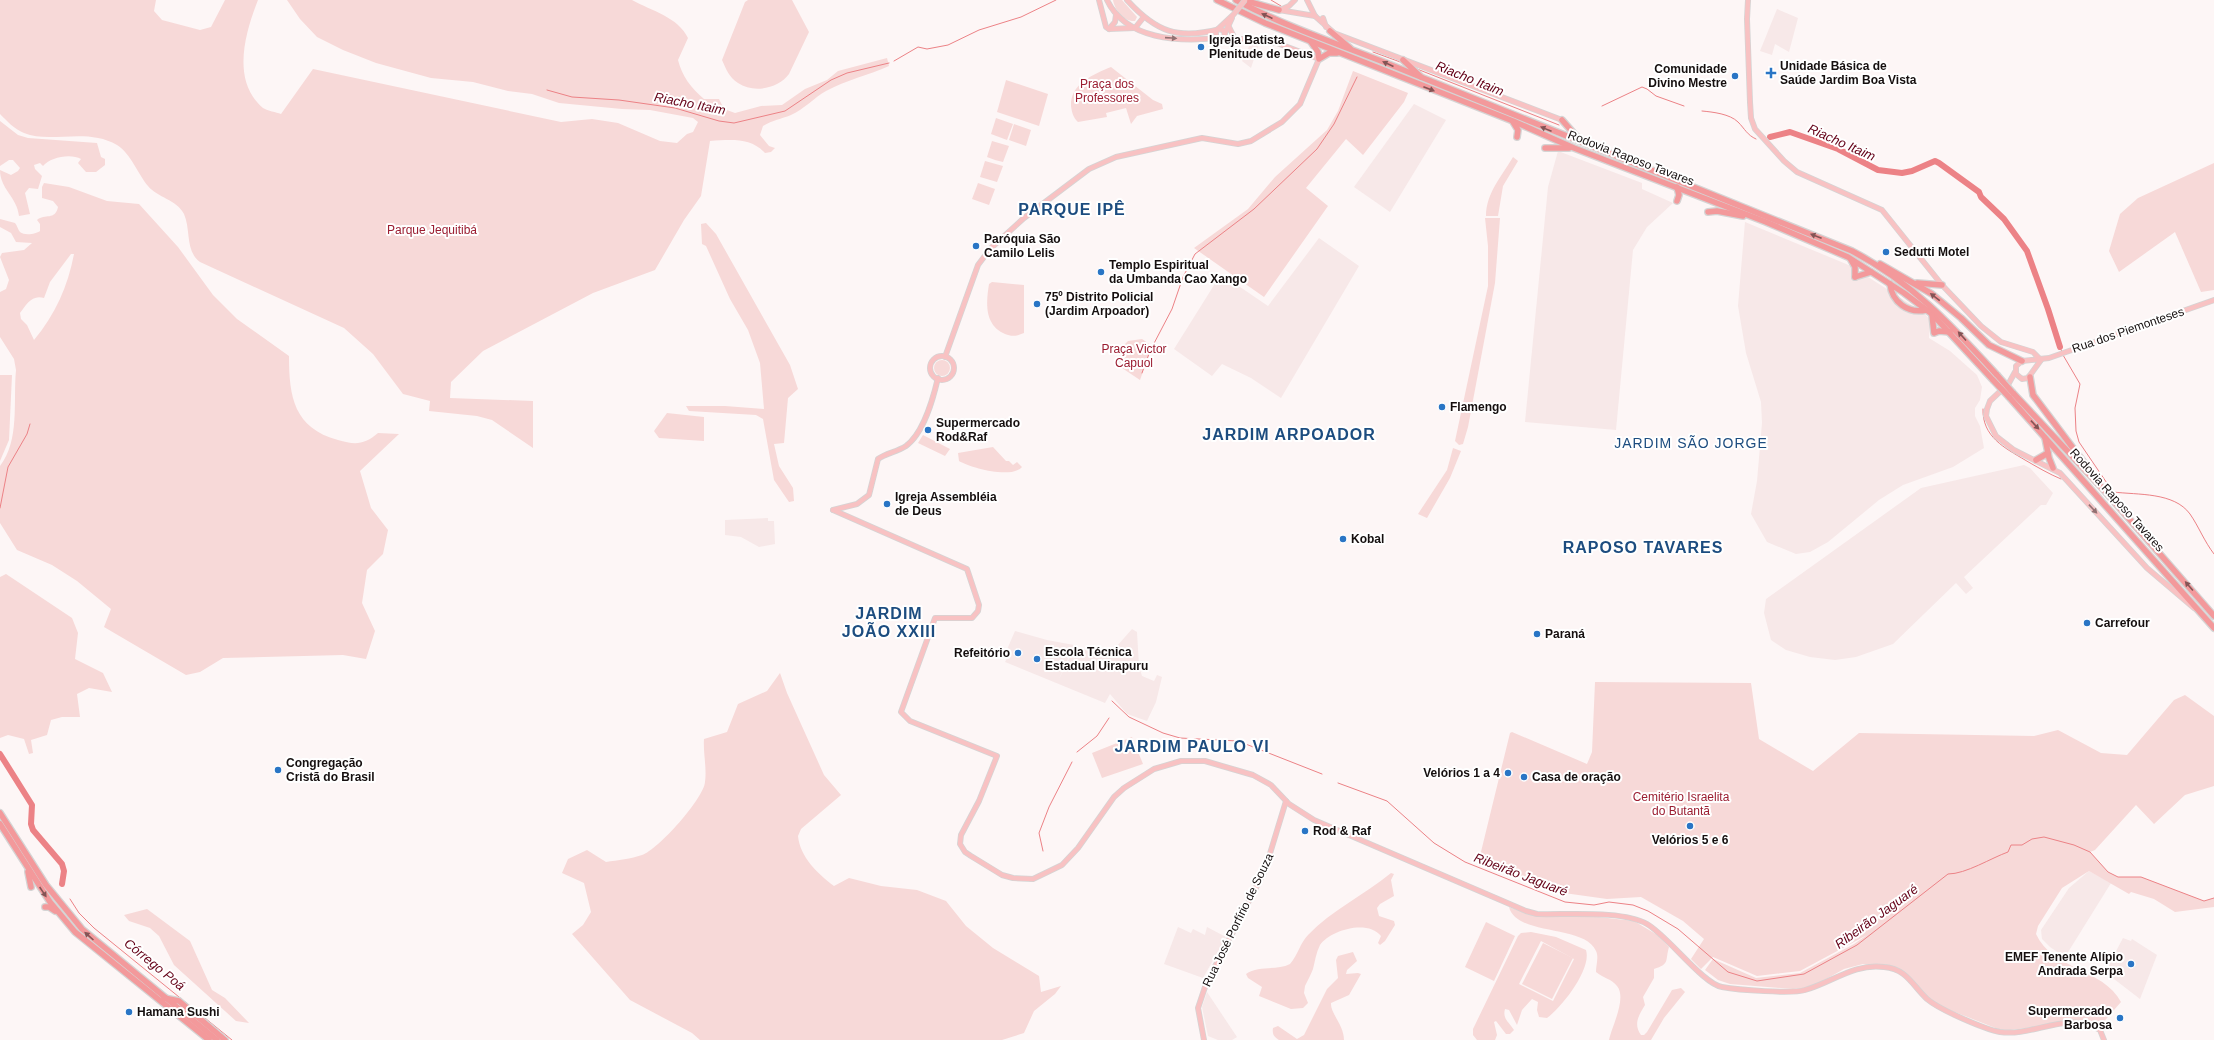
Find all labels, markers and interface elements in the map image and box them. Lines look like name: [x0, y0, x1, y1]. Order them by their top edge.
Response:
one-way arrow: [1261, 13, 1273, 19]
place label: Igreja Batista Plenitude de Deus: [1209, 33, 1313, 61]
one-way arrow: [1165, 35, 1177, 42]
marker: Igreja Batista Plenitude de Deus: [1196, 42, 1206, 52]
water label: Riacho Itaim: [1434, 58, 1506, 99]
place label: Unidade Básica de Saúde Jardim Boa Vista: [1780, 59, 1917, 87]
one-way arrow: [1382, 61, 1394, 67]
place label: Comunidade Divino Mestre: [1648, 62, 1727, 90]
marker: Unidade Básica de Saúde Jardim Boa Vista: [1765, 67, 1777, 79]
marker: Comunidade Divino Mestre: [1730, 71, 1740, 81]
park label: Praça dos Professores: [1075, 77, 1139, 105]
one-way arrow: [1424, 86, 1436, 92]
water label: Riacho Itaim: [653, 89, 727, 118]
water label: Riacho Itaim: [1806, 121, 1878, 164]
one-way arrow: [1539, 125, 1551, 131]
street label: Rodovia Raposo Tavares: [1566, 127, 1696, 189]
district label: PARQUE IPÊ: [1018, 200, 1126, 218]
park label: Parque Jequitibá: [387, 223, 477, 237]
place label: Paróquia São Camilo Lelis: [984, 232, 1061, 260]
one-way arrow: [1809, 233, 1821, 239]
marker: Paróquia São Camilo Lelis: [971, 241, 981, 251]
place label: Sedutti Motel: [1894, 245, 1969, 259]
marker: Sedutti Motel: [1881, 247, 1891, 257]
place label: Templo Espiritual da Umbanda Cao Xango: [1109, 258, 1247, 286]
marker: Templo Espiritual da Umbanda Cao Xango: [1096, 267, 1106, 277]
place label: 75º Distrito Policial (Jardim Arpoador): [1045, 290, 1153, 318]
one-way arrow: [1930, 292, 1941, 301]
marker: 75º Distrito Policial (Jardim Arpoador): [1032, 299, 1042, 309]
street label: Rua dos Piemonteses: [2070, 304, 2186, 356]
one-way arrow: [1957, 331, 1967, 341]
park label: Praça Victor Capuol: [1101, 342, 1167, 370]
place label: Flamengo: [1450, 400, 1507, 414]
marker: Flamengo: [1437, 402, 1447, 412]
place label: Supermercado Rod&Raf: [936, 416, 1020, 444]
one-way arrow: [2031, 420, 2040, 430]
marker: Supermercado Rod&Raf: [923, 425, 933, 435]
district label: JARDIM ARPOADOR: [1202, 426, 1376, 443]
district label: JARDIM SÃO JORGE: [1614, 435, 1768, 451]
street label: Rodovia Raposo Tavares: [2067, 446, 2167, 554]
place label: Igreja Assembléia de Deus: [895, 490, 997, 518]
marker: Igreja Assembléia de Deus: [882, 499, 892, 509]
one-way arrow: [2088, 505, 2097, 514]
place label: Kobal: [1351, 532, 1384, 546]
marker: Kobal: [1338, 534, 1348, 544]
district label: RAPOSO TAVARES: [1563, 539, 1723, 556]
one-way arrow: [2184, 581, 2193, 591]
district label: JARDIM JOÃO XXIII: [842, 605, 936, 640]
place label: Carrefour: [2095, 616, 2150, 630]
marker: Carrefour: [2082, 618, 2092, 628]
place label: Paraná: [1545, 627, 1585, 641]
marker: Paraná: [1532, 629, 1542, 639]
place label: Escola Técnica Estadual Uirapuru: [1045, 645, 1148, 673]
place label: Refeitório: [954, 646, 1010, 660]
marker: Refeitório: [1013, 648, 1023, 658]
marker: Escola Técnica Estadual Uirapuru: [1032, 654, 1042, 664]
district label: JARDIM PAULO VI: [1114, 738, 1270, 755]
place label: Congregação Cristã do Brasil: [286, 756, 375, 784]
marker: Congregação Cristã do Brasil: [273, 765, 283, 775]
place label: Velórios 1 a 4: [1423, 766, 1500, 780]
marker: Velórios 1 a 4: [1503, 768, 1513, 778]
place label: Casa de oração: [1532, 770, 1621, 784]
marker: Casa de oração: [1519, 772, 1529, 782]
park label: Cemitério Israelita do Butantã: [1633, 790, 1730, 818]
marker: Velórios 5 e 6: [1685, 821, 1695, 831]
place label: Rod & Raf: [1313, 824, 1372, 838]
marker: Rod & Raf: [1300, 826, 1310, 836]
place label: Velórios 5 e 6: [1652, 833, 1729, 847]
water label: Ribeirão Jaguaré: [1472, 850, 1570, 899]
street label: Rua José Porfírio de Souza: [1200, 851, 1277, 989]
water label: Ribeirão Jaguaré: [1832, 881, 1921, 952]
one-way arrow: [40, 886, 47, 898]
one-way arrow: [84, 931, 95, 940]
water label: Córrego Poá: [121, 935, 188, 993]
place label: EMEF Tenente Alípio Andrada Serpa: [2005, 950, 2123, 978]
marker: EMEF Tenente Alípio Andrada Serpa: [2126, 959, 2136, 969]
place label: Supermercado Barbosa: [2028, 1004, 2112, 1032]
place label: Hamana Sushi: [137, 1005, 220, 1019]
marker: Hamana Sushi: [124, 1007, 134, 1017]
marker: Supermercado Barbosa: [2115, 1013, 2125, 1023]

